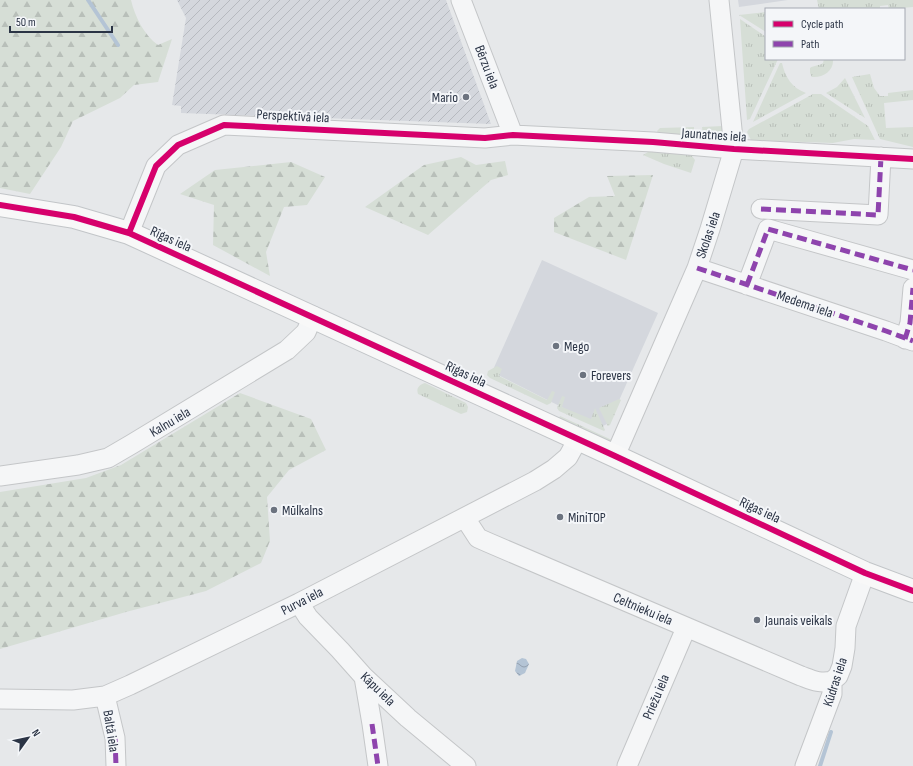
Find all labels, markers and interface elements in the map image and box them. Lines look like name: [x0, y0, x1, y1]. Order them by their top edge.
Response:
scale bar: [10, 8, 112, 34]
legend: [765, 8, 905, 60]
text: 50 m: [16, 15, 36, 30]
text: Cycle path: [801, 17, 843, 32]
text: Path: [801, 37, 819, 52]
street label: Bērzu iela: [471, 43, 503, 91]
place label: Mario: [432, 89, 458, 106]
marker: Mario: [461, 92, 471, 102]
street label: Perspektīvā iela: [256, 106, 330, 126]
street label: Jaunatnes iela: [680, 124, 747, 146]
street label: Skolas iela: [692, 209, 724, 261]
street label: Rīgas iela: [148, 222, 194, 256]
street label: Medema iela: [775, 286, 835, 322]
place label: Mego: [564, 338, 589, 355]
marker: Mego: [551, 341, 561, 351]
street label: Rīgas iela: [443, 357, 489, 391]
place label: Forevers: [591, 367, 631, 384]
marker: Forevers: [578, 370, 588, 380]
street label: Kalnu iela: [147, 403, 193, 441]
street label: Rīgas iela: [737, 493, 783, 527]
place label: Mūlkalns: [282, 502, 323, 519]
marker: Mūlkalns: [269, 505, 279, 515]
place label: MiniTOP: [568, 509, 606, 526]
marker: MiniTOP: [555, 512, 565, 522]
street label: Purva iela: [278, 583, 326, 619]
street label: Celtnieku iela: [611, 589, 675, 629]
place label: Jaunais veikals: [764, 612, 832, 629]
marker: Jaunais veikals: [752, 615, 762, 625]
street label: Kūdras iela: [819, 655, 851, 709]
street label: Kāpu iela: [357, 668, 399, 710]
street label: Priežu iela: [639, 672, 673, 722]
street label: Baltā iela: [99, 709, 123, 753]
north arrow: [8, 718, 48, 758]
text: N: [29, 727, 43, 739]

